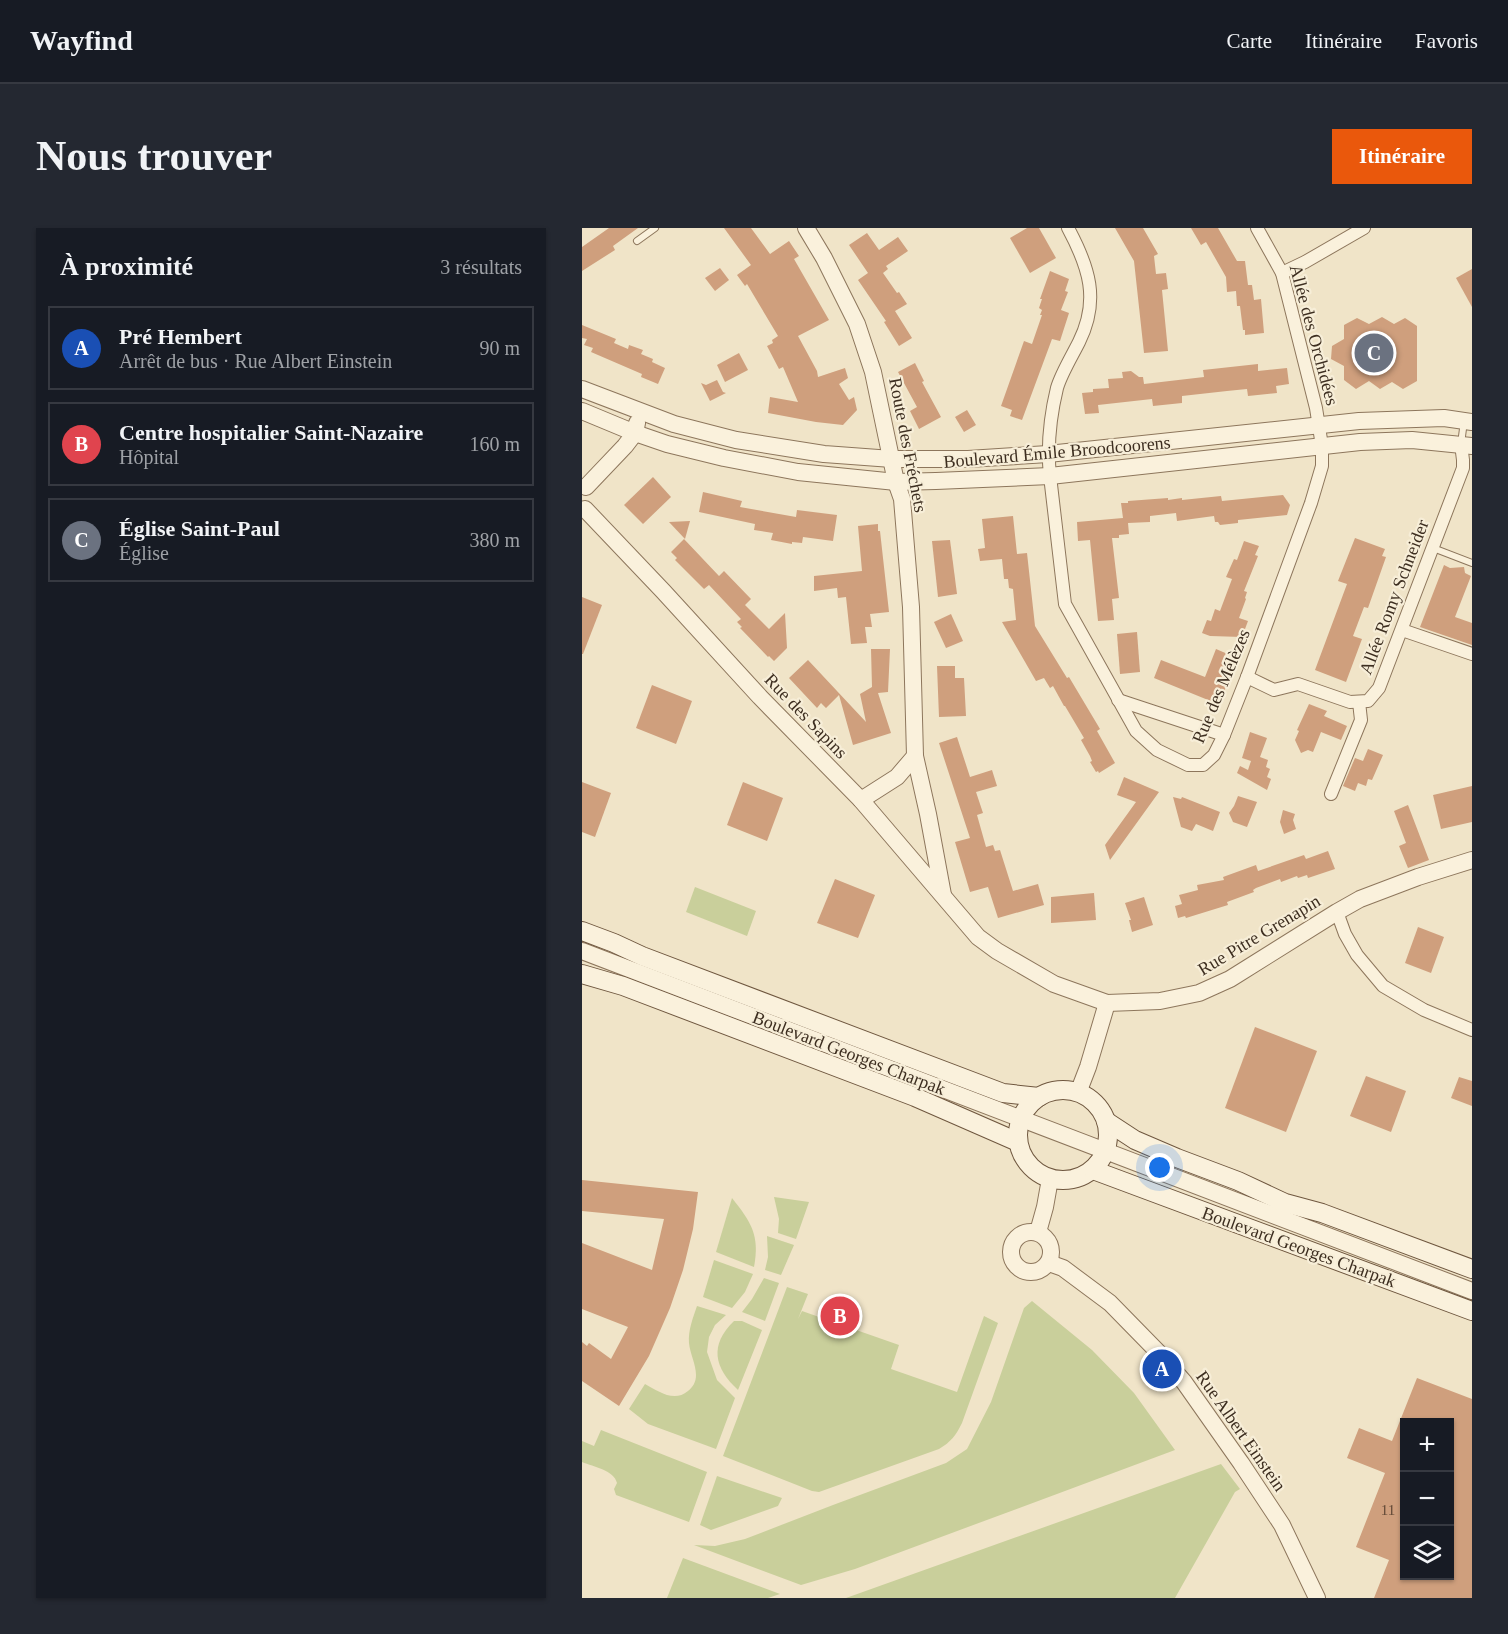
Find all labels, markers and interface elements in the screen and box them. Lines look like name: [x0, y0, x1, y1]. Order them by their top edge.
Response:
text: Wayfind: [30, 25, 133, 56]
text: Carte: [1227, 29, 1272, 53]
text: Itinéraire: [1305, 29, 1382, 53]
text: Favoris: [1415, 29, 1478, 53]
button: Itinéraire: [1332, 129, 1472, 184]
text: Nous trouver: [36, 133, 272, 179]
text: À proximité: [60, 252, 193, 281]
text: 3 résultats: [440, 256, 522, 278]
street label: Allée des Orchidées: [1286, 262, 1342, 408]
text: Pré Hembert: [119, 324, 242, 349]
pin: C: [1354, 330, 1394, 376]
text: A: [74, 337, 89, 359]
text: 90 m: [479, 337, 520, 359]
text: Arrêt de bus · Rue Albert Einstein: [119, 350, 392, 372]
street label: Route des Fréchets: [885, 376, 931, 514]
text: Centre hospitalier Saint-Nazaire: [119, 420, 423, 445]
street label: Boulevard Émile Broodcoorens: [942, 431, 1171, 472]
text: B: [75, 433, 88, 455]
text: 160 m: [469, 433, 520, 455]
text: Hôpital: [119, 446, 179, 468]
text: Église Saint-Paul: [119, 516, 280, 541]
street label: Allée Romy Schneider: [1355, 517, 1433, 677]
text: C: [74, 529, 89, 551]
text: 380 m: [469, 529, 520, 551]
text: Église: [119, 542, 169, 564]
street label: Rue des Mélèzes: [1188, 626, 1254, 746]
street label: Rue des Sapins: [761, 669, 851, 763]
street label: Rue Pitre Grenapin: [1194, 891, 1324, 979]
street label: Boulevard Georges Charpak: [750, 1007, 948, 1099]
your location: [1145, 1153, 1174, 1182]
street label: Boulevard Georges Charpak: [1199, 1203, 1399, 1291]
pin: B: [820, 1294, 860, 1338]
pin: A: [1142, 1346, 1182, 1392]
street label: Rue Albert Einstein: [1192, 1367, 1290, 1495]
map controls: [1400, 1418, 1454, 1580]
button: +: [1400, 1418, 1454, 1472]
button: −: [1400, 1472, 1454, 1526]
house number: 11: [1381, 1502, 1395, 1518]
button: layers: [1400, 1526, 1454, 1580]

